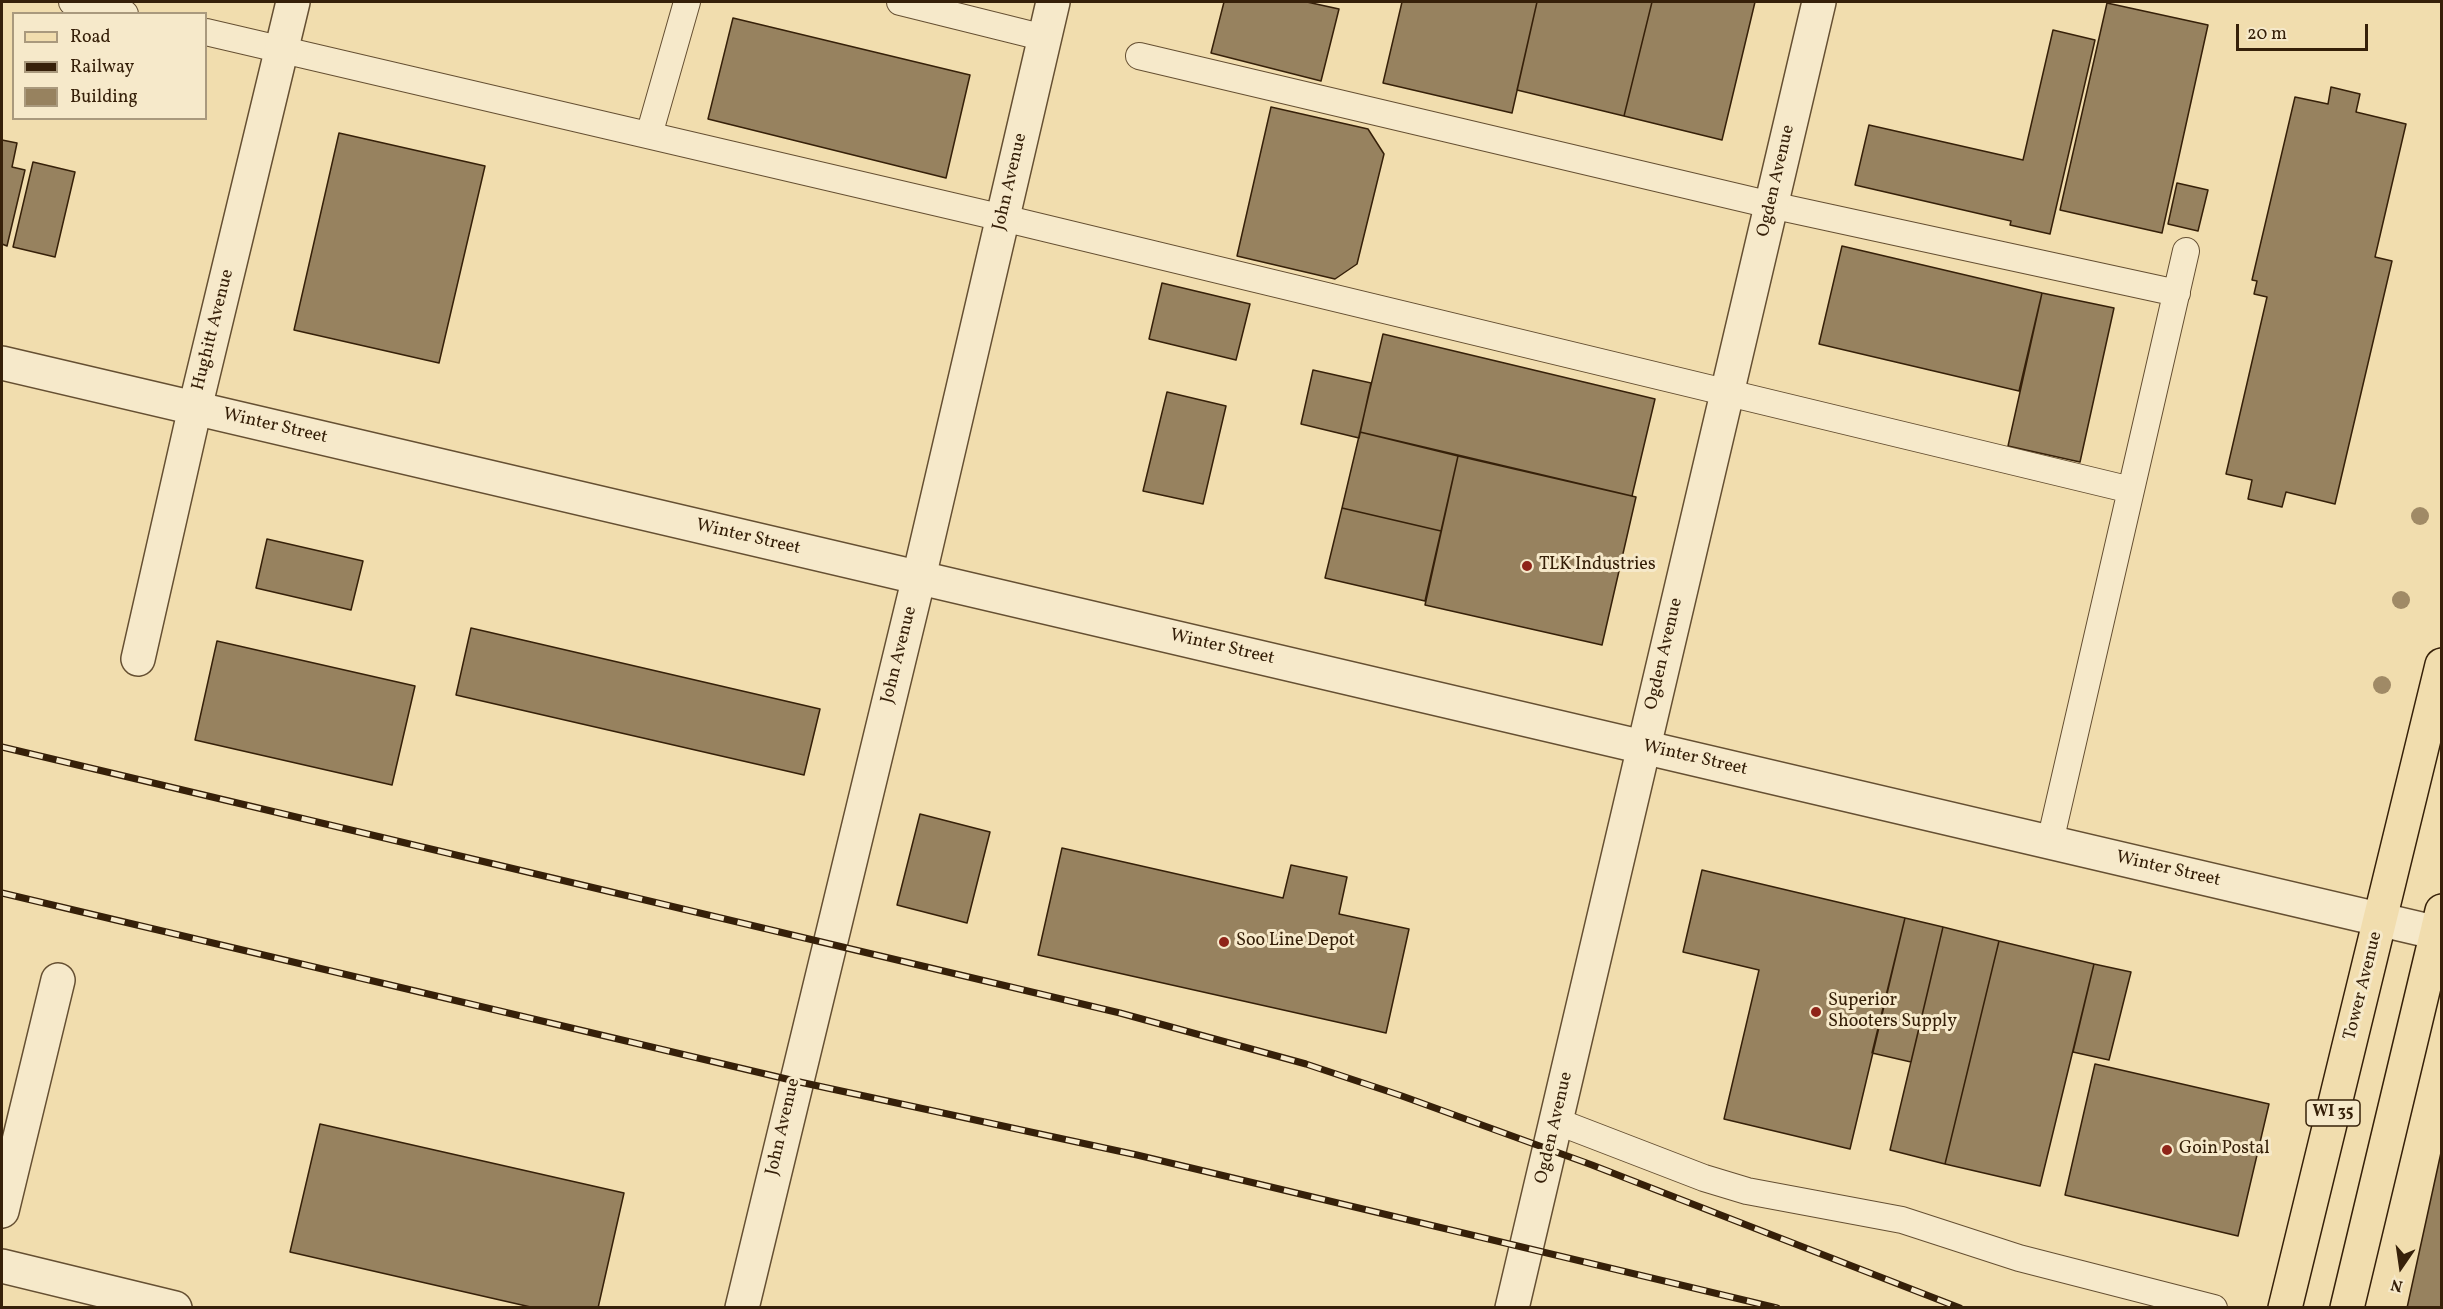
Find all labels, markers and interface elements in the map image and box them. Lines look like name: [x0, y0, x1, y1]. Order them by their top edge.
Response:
legend: [12, 12, 207, 120]
scale bar: [2239, 12, 2371, 50]
text: 20 m: [2247, 22, 2287, 47]
text: Road: [70, 25, 111, 50]
text: Railway: [70, 55, 134, 80]
text: Building: [70, 85, 138, 110]
street label: Ogden Avenue: [1754, 123, 1800, 239]
street label: John Avenue: [989, 131, 1033, 233]
street label: Hughitt Avenue: [189, 267, 239, 393]
street label: Winter Street: [221, 404, 329, 450]
street label: Winter Street: [694, 515, 802, 561]
place label: TLK Industries: [1539, 555, 1656, 577]
marker: TLK Industries: [1520, 559, 1534, 573]
street label: Ogden Avenue: [1642, 596, 1688, 712]
street label: John Avenue: [878, 604, 922, 706]
street label: Winter Street: [1168, 625, 1276, 671]
street label: Winter Street: [1641, 736, 1749, 782]
street label: Winter Street: [2114, 847, 2222, 893]
street label: Tower Avenue: [2340, 930, 2388, 1042]
place label: Soo Line Depot: [1236, 931, 1355, 953]
marker: Soo Line Depot: [1217, 935, 1231, 949]
place label: Superior Shooters Supply: [1828, 991, 1957, 1034]
marker: Superior Shooters Supply: [1809, 1005, 1823, 1019]
street label: Ogden Avenue: [1532, 1070, 1578, 1186]
street label: John Avenue: [762, 1076, 806, 1178]
road number: WI 35: [2306, 1100, 2360, 1126]
place label: Goin Postal: [2179, 1139, 2270, 1161]
marker: Goin Postal: [2160, 1143, 2174, 1157]
north arrow: [2371, 1237, 2431, 1297]
text: N: [2389, 1273, 2405, 1297]

